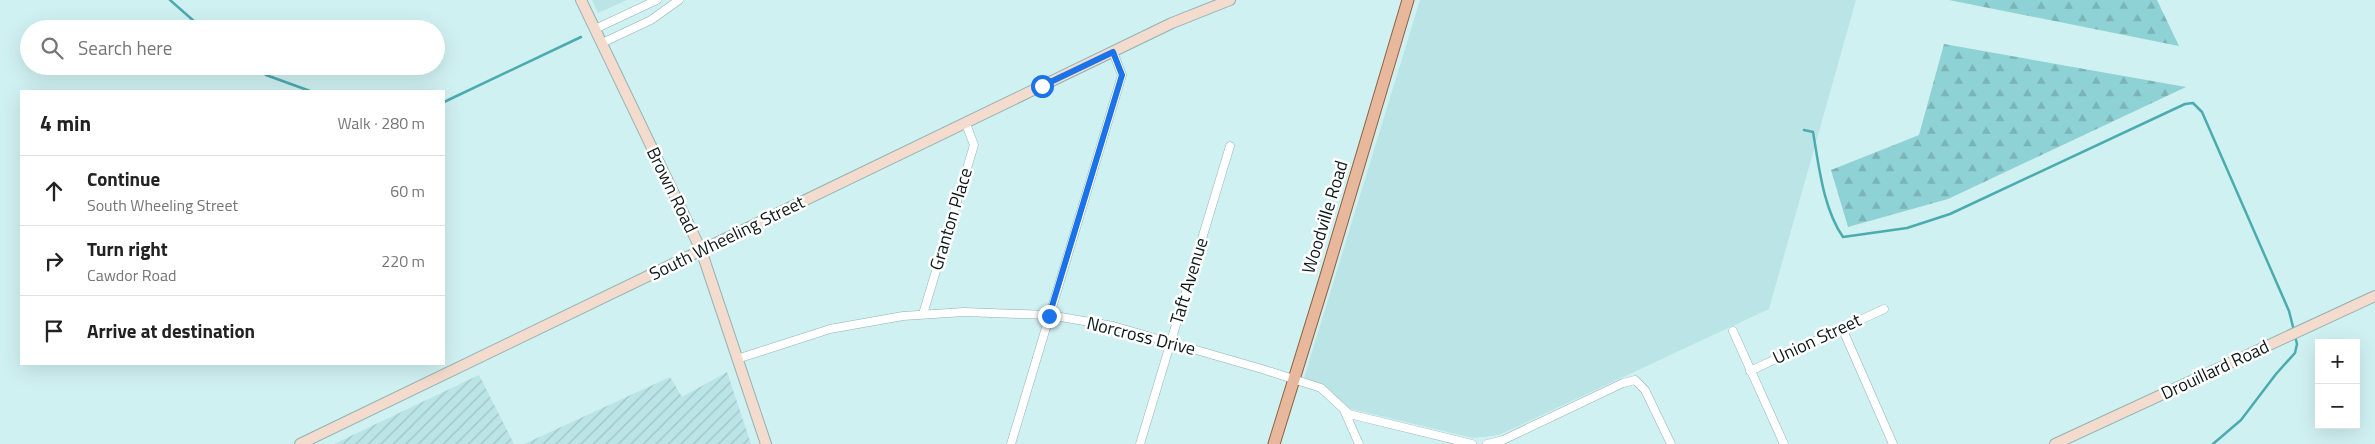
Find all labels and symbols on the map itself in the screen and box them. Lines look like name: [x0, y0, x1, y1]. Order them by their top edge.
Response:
route start: [1031, 75, 1054, 98]
street label: Brown Road: [640, 142, 705, 237]
street label: Woodville Road: [1294, 157, 1355, 277]
street label: Granton Place: [922, 164, 979, 274]
street label: South Wheeling Street: [644, 188, 810, 287]
street label: Taft Avenue: [1163, 234, 1215, 328]
route end: [1038, 305, 1061, 328]
street label: Union Street: [1768, 306, 1866, 371]
street label: Norcross Drive: [1084, 309, 1198, 362]
street label: Drouillard Road: [2156, 333, 2273, 406]

